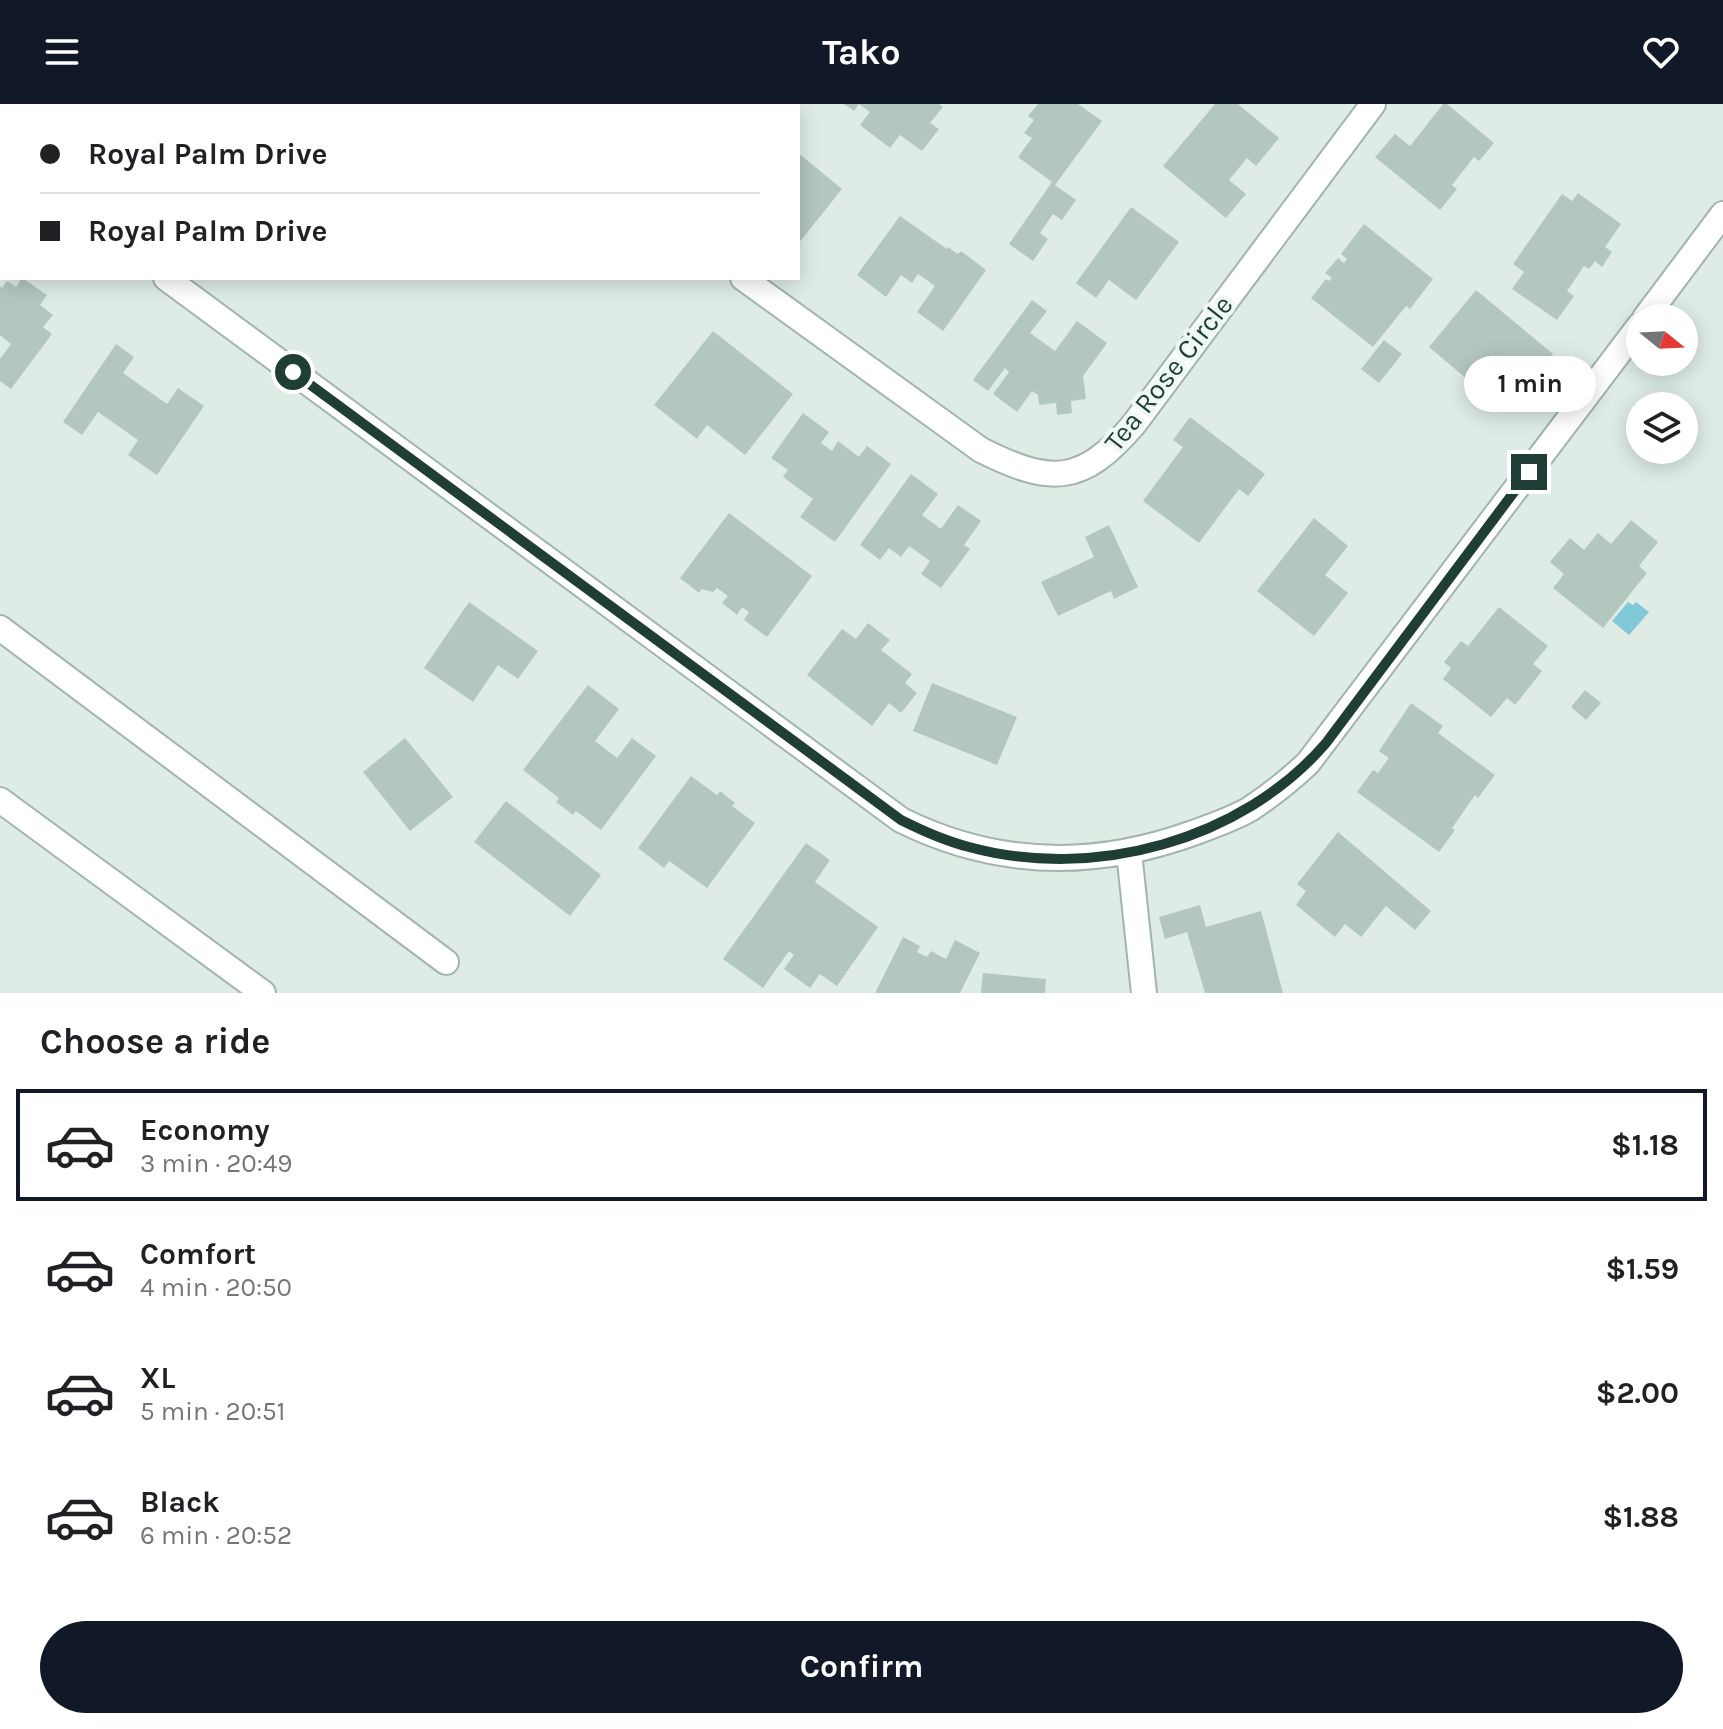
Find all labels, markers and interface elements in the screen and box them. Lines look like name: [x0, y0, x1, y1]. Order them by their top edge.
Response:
icon: menu: [40, 30, 84, 74]
icon: heart: [1639, 30, 1683, 74]
text: Tako: [822, 31, 901, 73]
text: Royal Palm Drive: [88, 136, 328, 172]
text: Royal Palm Drive: [88, 213, 328, 249]
street label: Tea Rose Circle: [1097, 289, 1240, 458]
north arrow: [1626, 304, 1698, 376]
map controls: [1626, 304, 1698, 464]
route start: [275, 354, 311, 390]
callout: 1 min: [1463, 356, 1595, 412]
text: 1 min: [1497, 368, 1563, 399]
button: layers: [1626, 392, 1698, 464]
route end: [1511, 454, 1547, 490]
text: Choose a ride: [40, 1020, 270, 1062]
icon: car: [44, 1109, 116, 1181]
text: Economy: [140, 1112, 270, 1148]
text: $1.18: [1611, 1127, 1679, 1163]
text: 3 min · 20:49: [140, 1148, 292, 1179]
icon: car: [44, 1233, 116, 1305]
text: Comfort: [140, 1236, 256, 1272]
text: $1.59: [1605, 1251, 1679, 1287]
text: 4 min · 20:50: [140, 1272, 292, 1303]
icon: car: [44, 1357, 116, 1429]
text: XL: [140, 1360, 175, 1396]
text: $2.00: [1596, 1375, 1679, 1411]
text: 5 min · 20:51: [140, 1396, 285, 1427]
icon: car: [44, 1481, 116, 1553]
text: Black: [140, 1484, 220, 1520]
text: $1.88: [1602, 1499, 1679, 1535]
text: 6 min · 20:52: [140, 1520, 292, 1551]
button: Confirm: [40, 1621, 1683, 1713]

